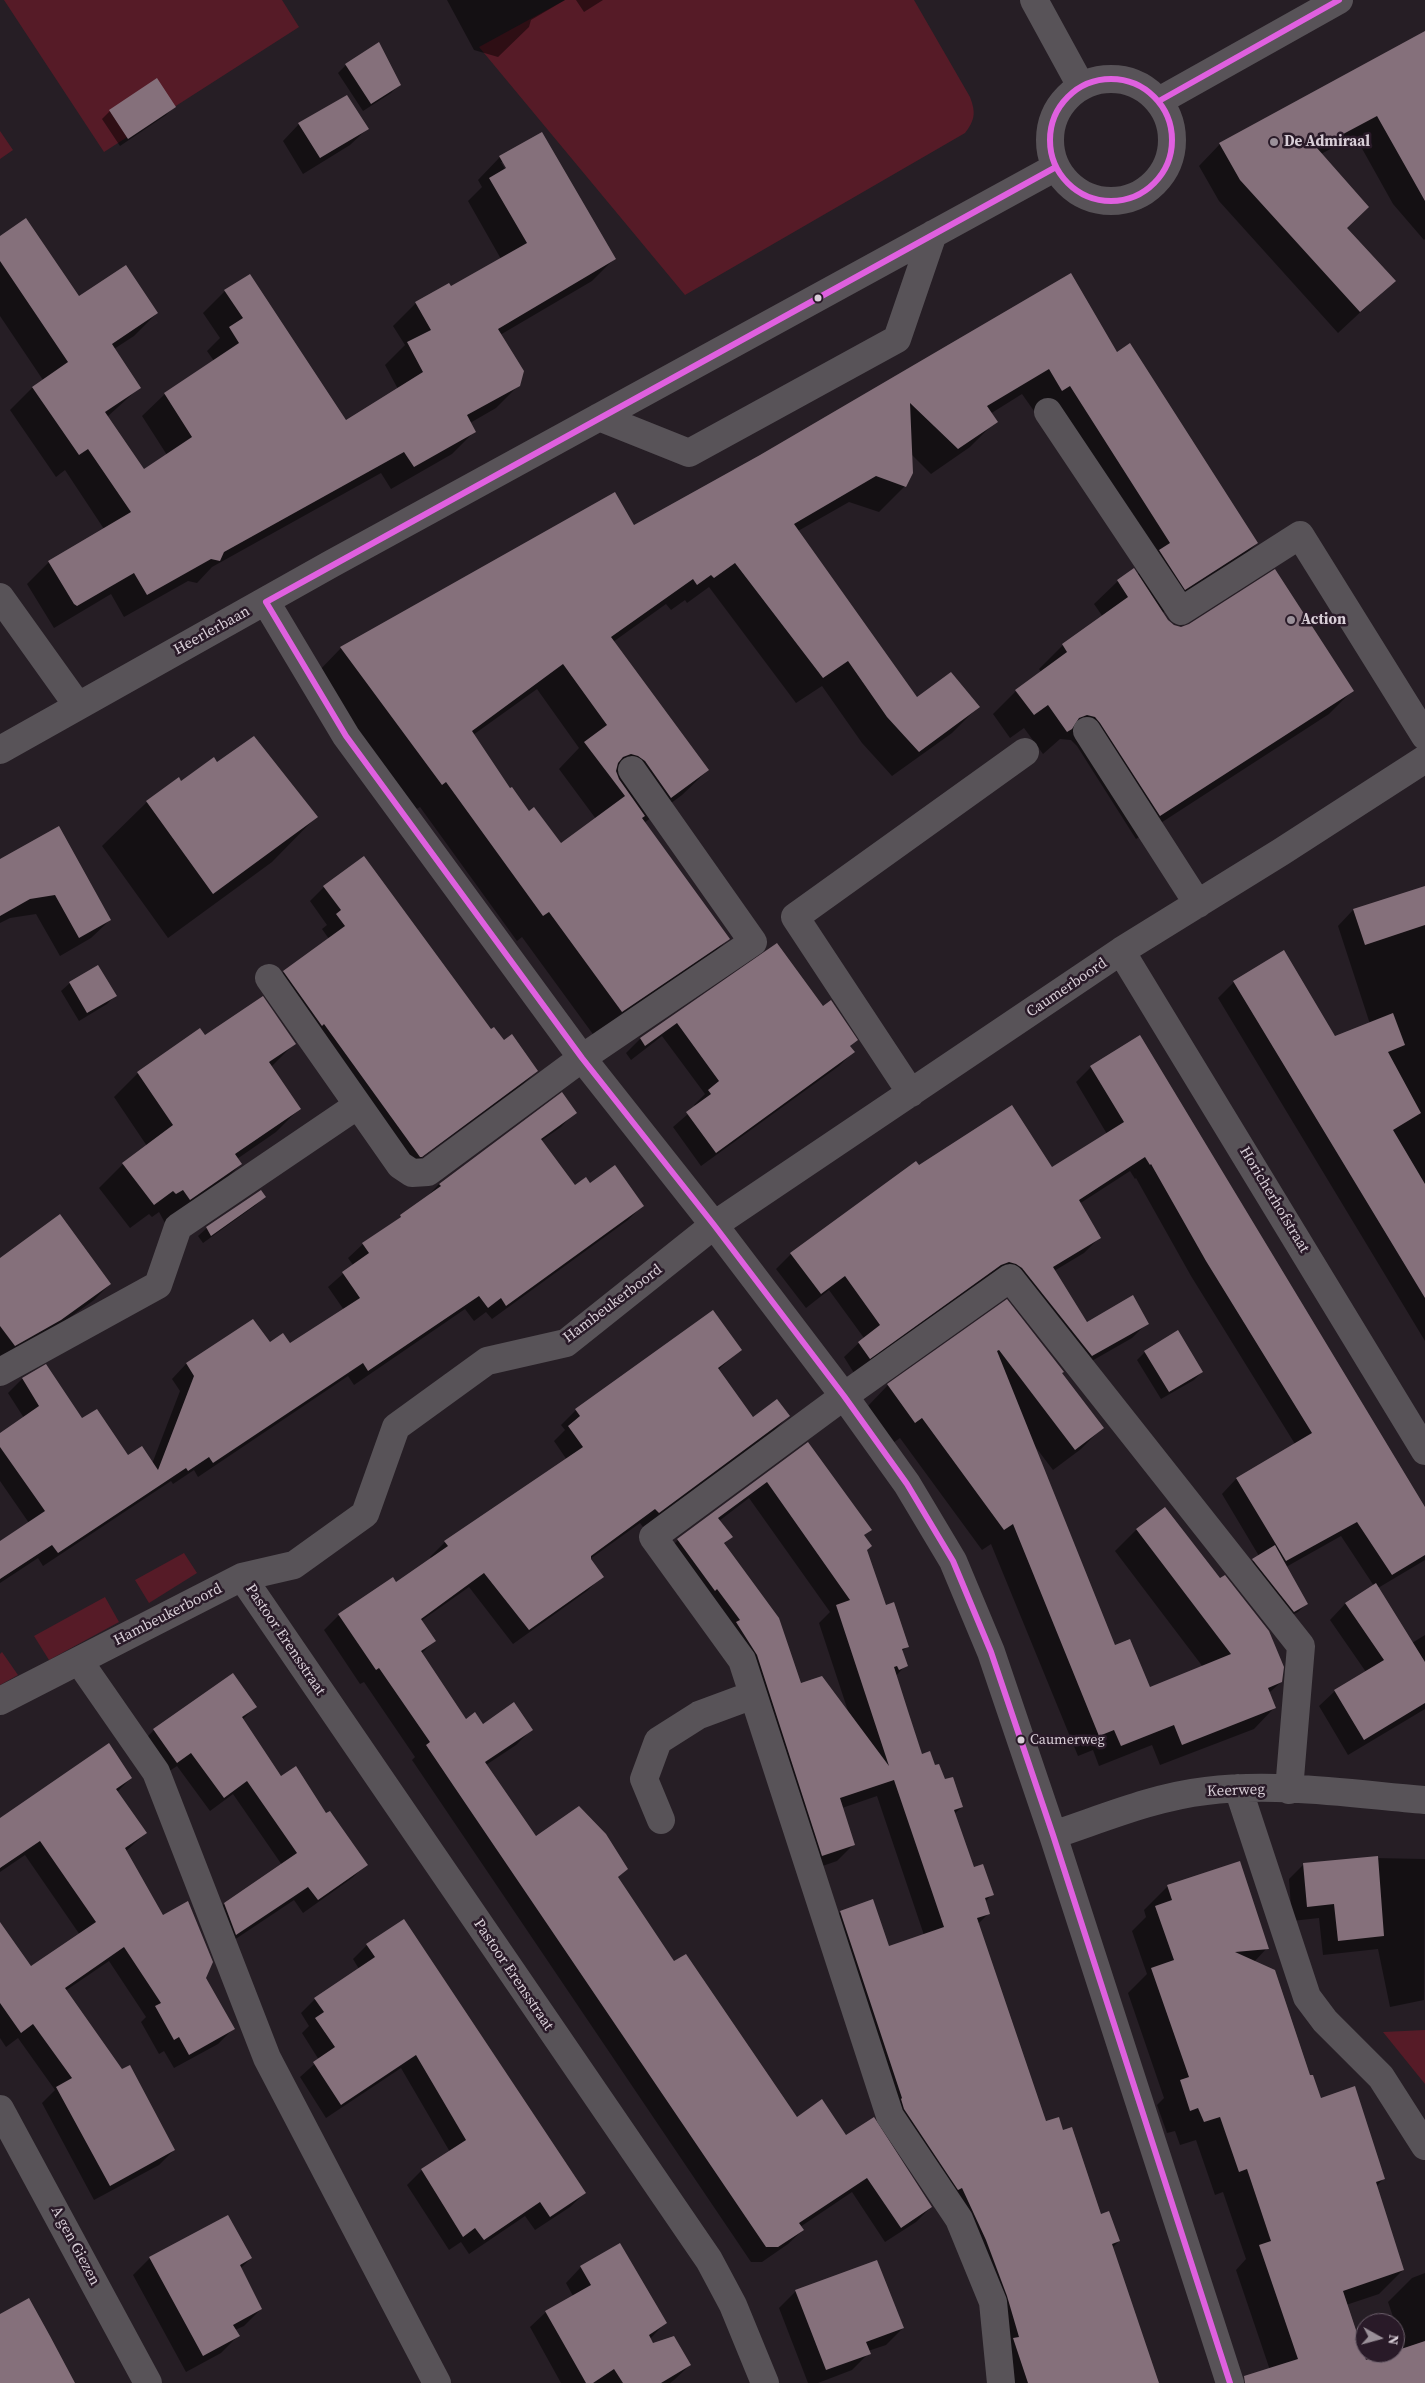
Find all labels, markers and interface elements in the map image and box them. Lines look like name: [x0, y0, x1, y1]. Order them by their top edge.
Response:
place label: De Admiraal: [1284, 133, 1370, 151]
marker: De Admiraal: [1268, 136, 1280, 148]
unlabelled marker: [813, 293, 823, 303]
street label: Heerlerbaan: [171, 603, 253, 659]
place label: Action: [1301, 611, 1346, 629]
marker: Action: [1285, 614, 1297, 626]
street label: Caumerboord: [1023, 955, 1111, 1021]
street label: Horicherhofstraat: [1235, 1144, 1313, 1256]
street label: Hambeukerboord: [560, 1261, 666, 1347]
street label: Hambeukerboord: [111, 1580, 225, 1650]
street label: Pastoor Erensstraat: [241, 1581, 329, 1699]
place label: Caumerweg: [1030, 1732, 1105, 1748]
marker: Caumerweg: [1016, 1735, 1026, 1745]
street label: Keerweg: [1207, 1781, 1265, 1801]
street label: Pastoor Erensstraat: [469, 1916, 557, 2034]
street label: A gen Giezen: [47, 2203, 103, 2289]
north arrow: [1355, 2313, 1405, 2363]
text: N: [1383, 2333, 1404, 2346]

